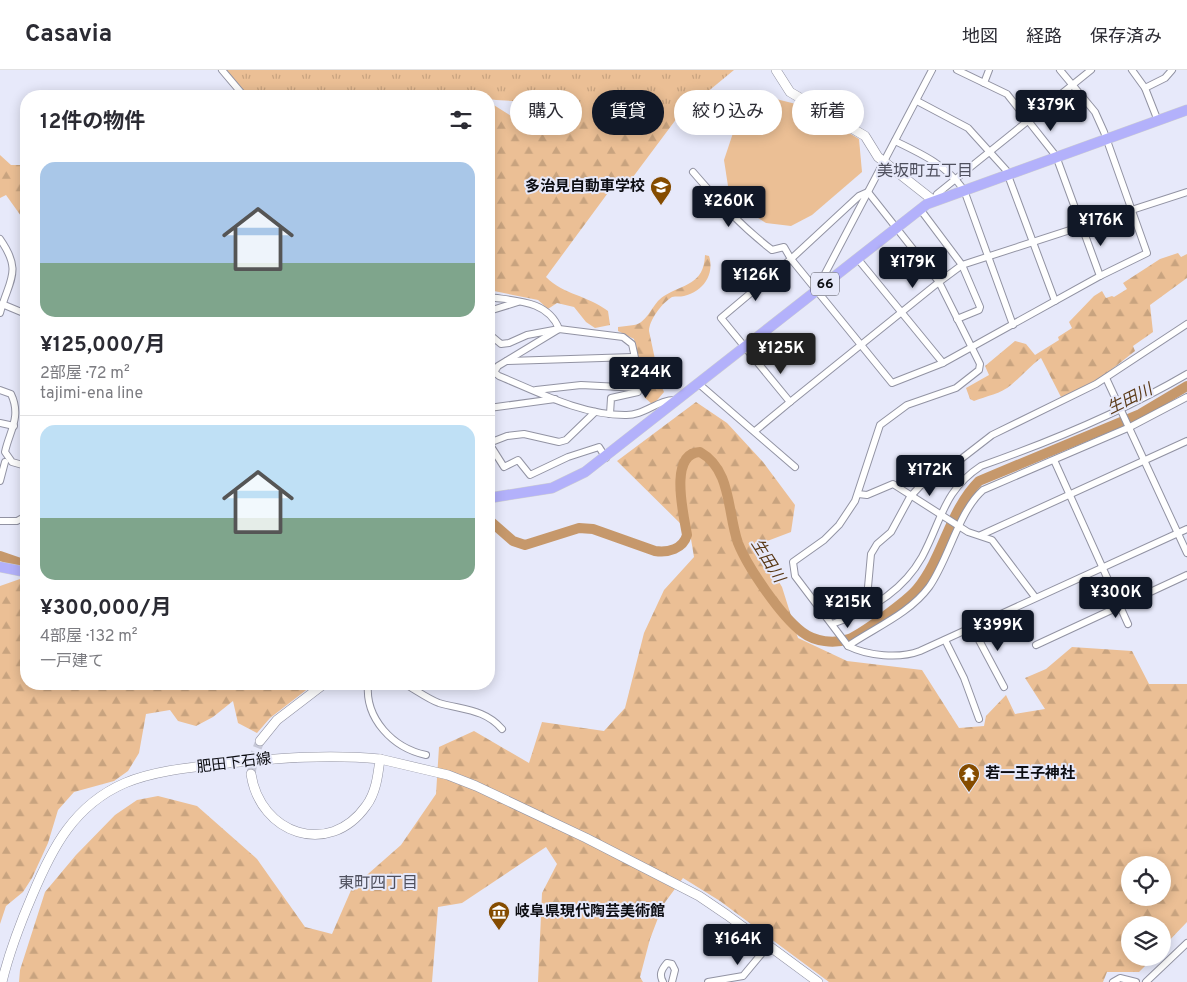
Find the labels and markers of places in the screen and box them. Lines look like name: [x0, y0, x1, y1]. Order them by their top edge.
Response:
pin: ¥379K: [1016, 90, 1086, 132]
school or university icon: 多治見自動車学校: [649, 175, 673, 206]
place label: 多治見自動車学校: [525, 178, 645, 197]
pin: ¥260K: [694, 186, 764, 228]
pin: ¥176K: [1066, 204, 1136, 247]
pin: ¥179K: [878, 246, 948, 289]
pin: ¥126K: [721, 260, 791, 302]
pin: ¥125K: [746, 332, 816, 375]
pin: ¥244K: [611, 356, 681, 399]
pin: ¥172K: [895, 454, 965, 497]
pin: ¥300K: [1081, 576, 1151, 619]
pin: ¥215K: [813, 586, 883, 629]
pin: ¥399K: [963, 610, 1033, 652]
temple icon: 若一王子神社: [957, 762, 981, 793]
place label: 若一王子神社: [985, 764, 1075, 784]
museum icon: 岐阜県現代陶芸美術館: [487, 900, 511, 931]
place label: 岐阜県現代陶芸美術館: [515, 902, 665, 922]
pin: ¥164K: [703, 924, 773, 966]

